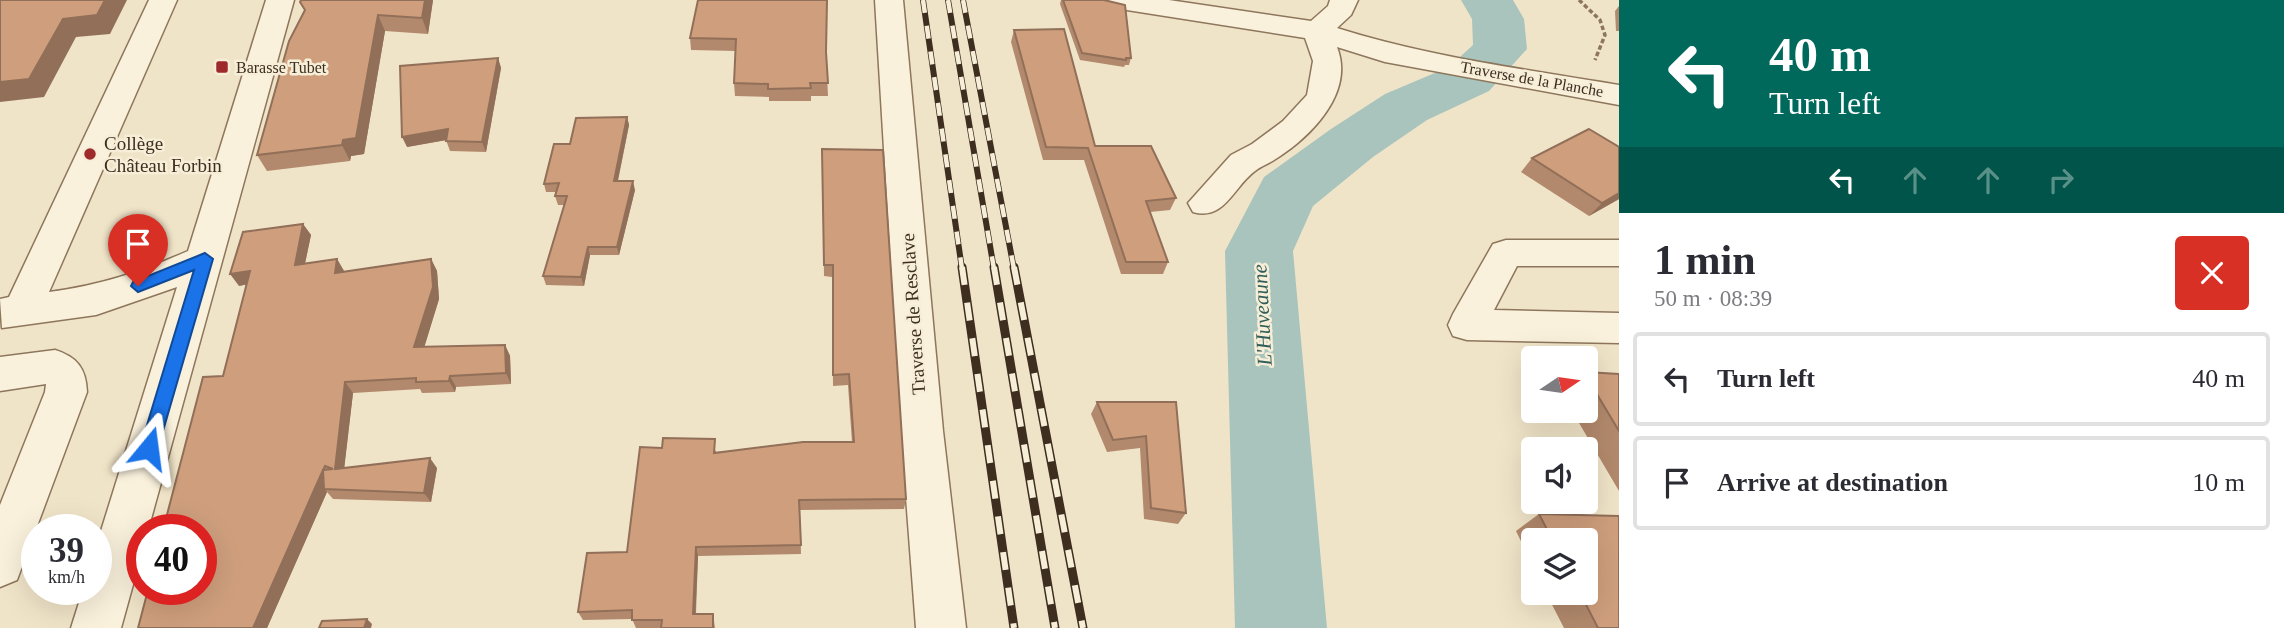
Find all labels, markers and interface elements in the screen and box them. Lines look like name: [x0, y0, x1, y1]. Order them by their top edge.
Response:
text: 40 m: [1769, 27, 1871, 82]
icon: left: [1654, 28, 1745, 119]
street label: Traverse de la Planche: [1459, 58, 1605, 100]
marker: Barasse Tubet: [214, 59, 230, 75]
place label: Barasse Tubet: [236, 59, 327, 76]
text: Turn left: [1769, 85, 1881, 121]
place label: Collège Château Forbin: [104, 133, 222, 176]
marker: Collège Château Forbin: [82, 146, 98, 162]
icon: left: [1823, 161, 1861, 199]
icon: ahead: [1896, 161, 1934, 199]
icon: ahead: [1969, 161, 2007, 199]
icon: right: [2042, 161, 2080, 199]
pin: [108, 214, 168, 286]
icon: arrive: [119, 225, 157, 263]
street label: Traverse de Resclave: [897, 233, 929, 395]
button: close: [2175, 236, 2249, 310]
text: 1 min: [1654, 237, 1756, 283]
water label: L'Huveaune: [1247, 264, 1277, 367]
text: 50 m · 08:39: [1654, 286, 1772, 311]
north arrow: [1521, 346, 1598, 424]
map controls: [1521, 346, 1598, 605]
icon: left: [1658, 360, 1696, 398]
text: Turn left: [1717, 364, 1815, 393]
text: 40 m: [2192, 364, 2245, 393]
position arrow: [112, 411, 186, 485]
button: sound: [1521, 437, 1598, 514]
icon: arrive: [1658, 464, 1696, 502]
text: Arrive at destination: [1717, 468, 1948, 497]
text: 10 m: [2192, 468, 2245, 497]
speed limit sign: 40: [126, 514, 217, 605]
button: layers: [1521, 528, 1598, 605]
text: 39: [49, 531, 84, 570]
text: km/h: [48, 567, 85, 587]

